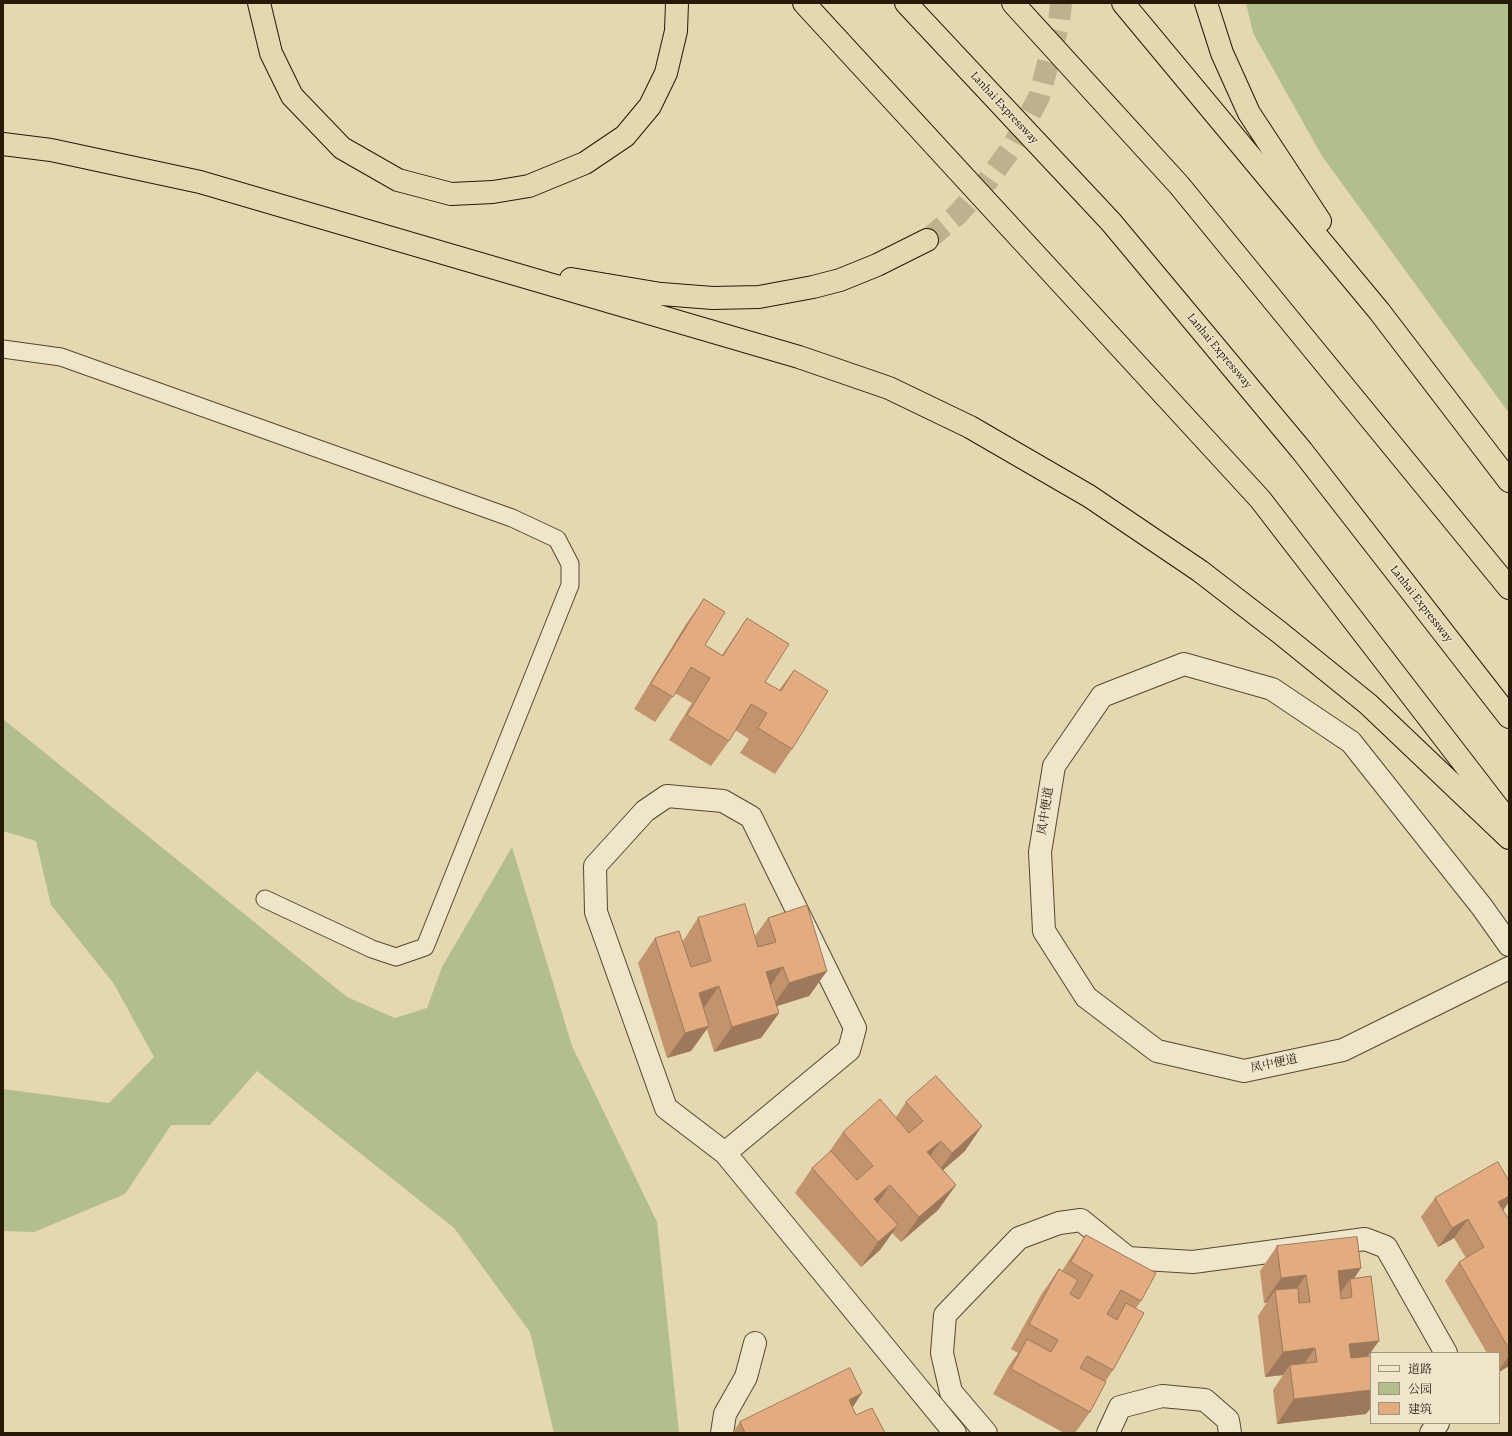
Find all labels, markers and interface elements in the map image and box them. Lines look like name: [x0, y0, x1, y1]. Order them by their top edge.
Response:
street label: Lanhai Expressway: [967, 69, 1041, 147]
street label: Lanhai Expressway: [1183, 311, 1255, 391]
street label: Lanhai Expressway: [1387, 563, 1455, 645]
street label: 凤中便道: [1035, 786, 1057, 836]
street label: 凤中便道: [1249, 1052, 1299, 1076]
legend: [1370, 1352, 1500, 1424]
text: 道路: [1408, 1361, 1432, 1377]
text: 公园: [1408, 1381, 1432, 1397]
text: 建筑: [1408, 1401, 1432, 1417]

